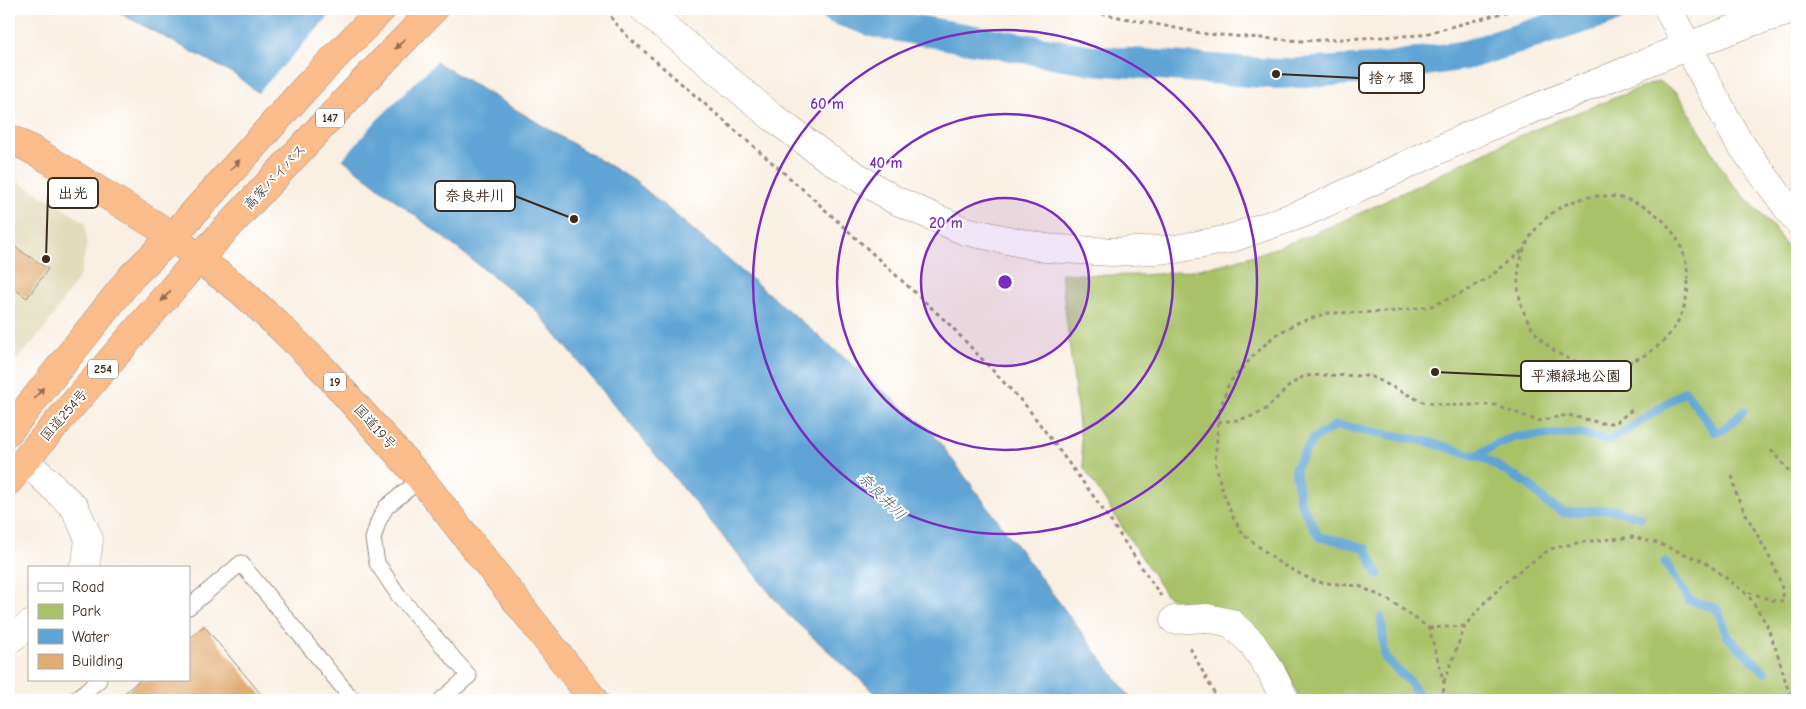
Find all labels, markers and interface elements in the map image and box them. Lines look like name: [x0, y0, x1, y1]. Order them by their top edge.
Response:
one-way arrow: [395, 37, 407, 49]
callout: 捨ヶ堰: [1359, 63, 1424, 93]
text: 捨ヶ堰: [1368, 69, 1414, 87]
text: 60 m: [810, 95, 844, 113]
road number: 147: [316, 109, 344, 128]
street label: 高家バイパス: [240, 141, 310, 213]
text: 40 m: [870, 154, 903, 172]
one-way arrow: [230, 158, 241, 171]
callout: 出光: [48, 178, 98, 208]
callout: 奈良井川: [435, 181, 515, 211]
text: 出光: [58, 184, 88, 202]
text: 奈良井川: [445, 187, 505, 205]
text: 20 m: [929, 214, 963, 232]
centre of rings: [996, 273, 1014, 291]
one-way arrow: [160, 289, 172, 301]
road number: 254: [88, 359, 118, 378]
callout: 平瀬緑地公園: [1521, 361, 1631, 391]
text: 平瀬緑地公園: [1531, 367, 1621, 385]
road number: 19: [324, 372, 346, 392]
street label: 国道254号: [37, 385, 91, 445]
one-way arrow: [34, 386, 45, 399]
street label: 国道19号: [350, 401, 400, 453]
water label: 奈良井川: [854, 468, 910, 524]
legend: [28, 566, 190, 682]
text: Road: [72, 578, 104, 596]
text: Park: [72, 602, 101, 620]
text: Water: [72, 628, 109, 646]
text: Building: [72, 652, 123, 670]

